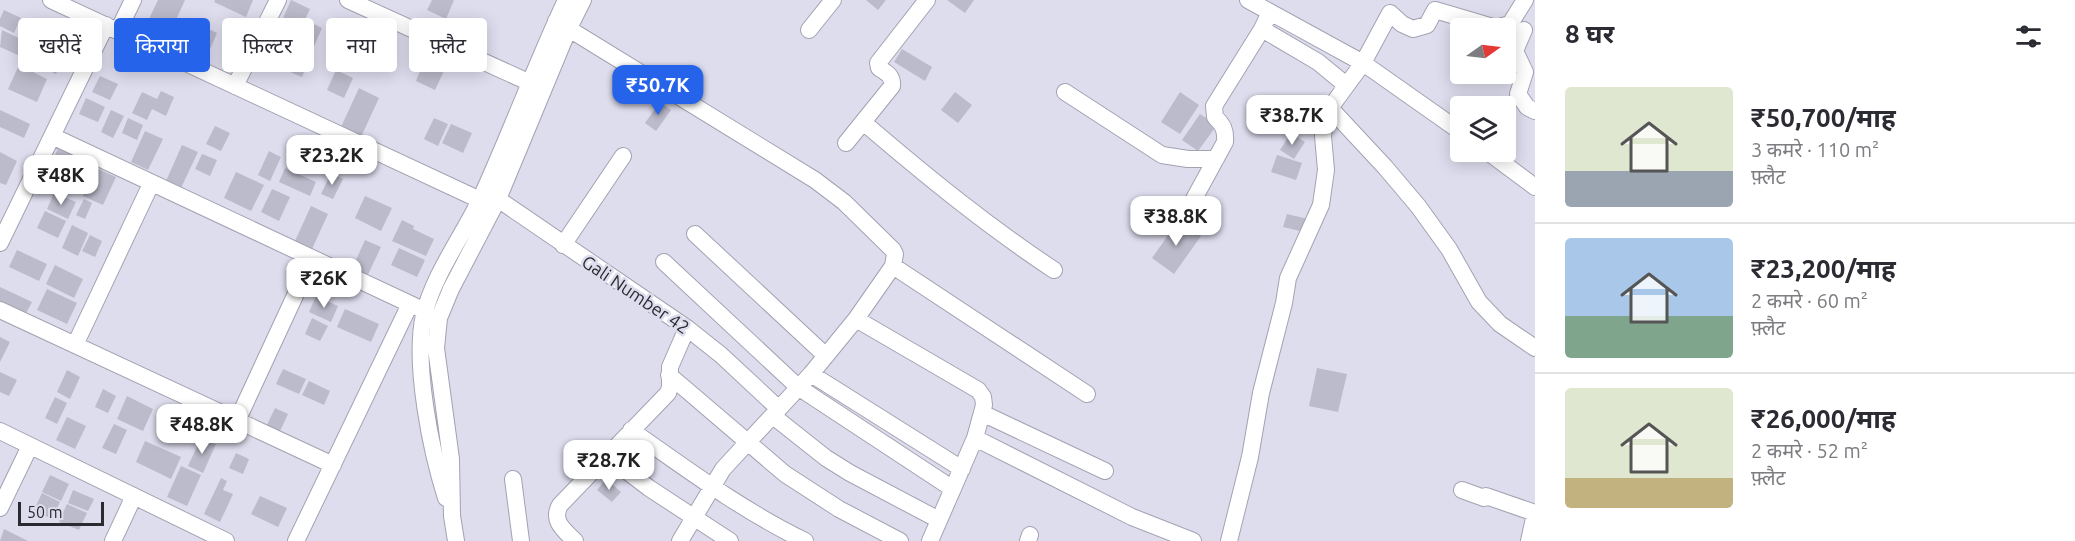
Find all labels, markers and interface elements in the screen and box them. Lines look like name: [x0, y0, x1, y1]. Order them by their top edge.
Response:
chip: खरीदें: [18, 18, 102, 72]
chip: किराया: [114, 18, 210, 72]
chip: फ़िल्टर: [222, 18, 314, 72]
chip: नया: [326, 18, 397, 72]
chip: फ़्लैट: [409, 18, 487, 72]
north arrow: [1450, 18, 1516, 84]
map controls: [1450, 18, 1516, 162]
text: 8 घर: [1565, 19, 1614, 48]
icon: filters: [2012, 20, 2045, 53]
pin: ₹50.7K: [609, 65, 707, 116]
text: ₹50.7K: [626, 73, 690, 96]
pin: ₹38.7K: [1243, 95, 1341, 146]
button: layers: [1450, 96, 1516, 162]
text: ₹38.7K: [1260, 103, 1324, 126]
text: ₹50,700/माह: [1751, 103, 1896, 132]
icon: home: [1613, 111, 1685, 183]
pin: ₹23.2K: [283, 135, 381, 186]
text: 3 कमरे · 110 m²: [1751, 138, 1879, 161]
text: ₹23.2K: [300, 143, 364, 166]
pin: ₹48K: [25, 155, 97, 206]
text: ₹48K: [37, 163, 85, 186]
text: फ़्लैट: [1751, 165, 1786, 188]
pin: ₹38.8K: [1127, 196, 1225, 247]
text: ₹38.8K: [1144, 204, 1208, 227]
street label: Gali Number 42: [579, 251, 693, 337]
text: ₹23,200/माह: [1751, 254, 1896, 283]
pin: ₹26K: [288, 258, 360, 309]
icon: home: [1613, 262, 1685, 334]
text: ₹26K: [300, 266, 348, 289]
text: 2 कमरे · 60 m²: [1751, 289, 1868, 312]
text: फ़्लैट: [1751, 316, 1786, 339]
pin: ₹48.8K: [153, 404, 251, 455]
text: ₹26,000/माह: [1751, 404, 1896, 433]
text: ₹48.8K: [170, 412, 234, 435]
icon: home: [1613, 412, 1685, 484]
text: 2 कमरे · 52 m²: [1751, 439, 1868, 462]
pin: ₹28.7K: [560, 440, 658, 491]
text: ₹28.7K: [577, 448, 641, 471]
text: फ़्लैट: [1751, 466, 1786, 489]
scale bar: [18, 499, 104, 526]
text: 50 m: [27, 503, 63, 521]

